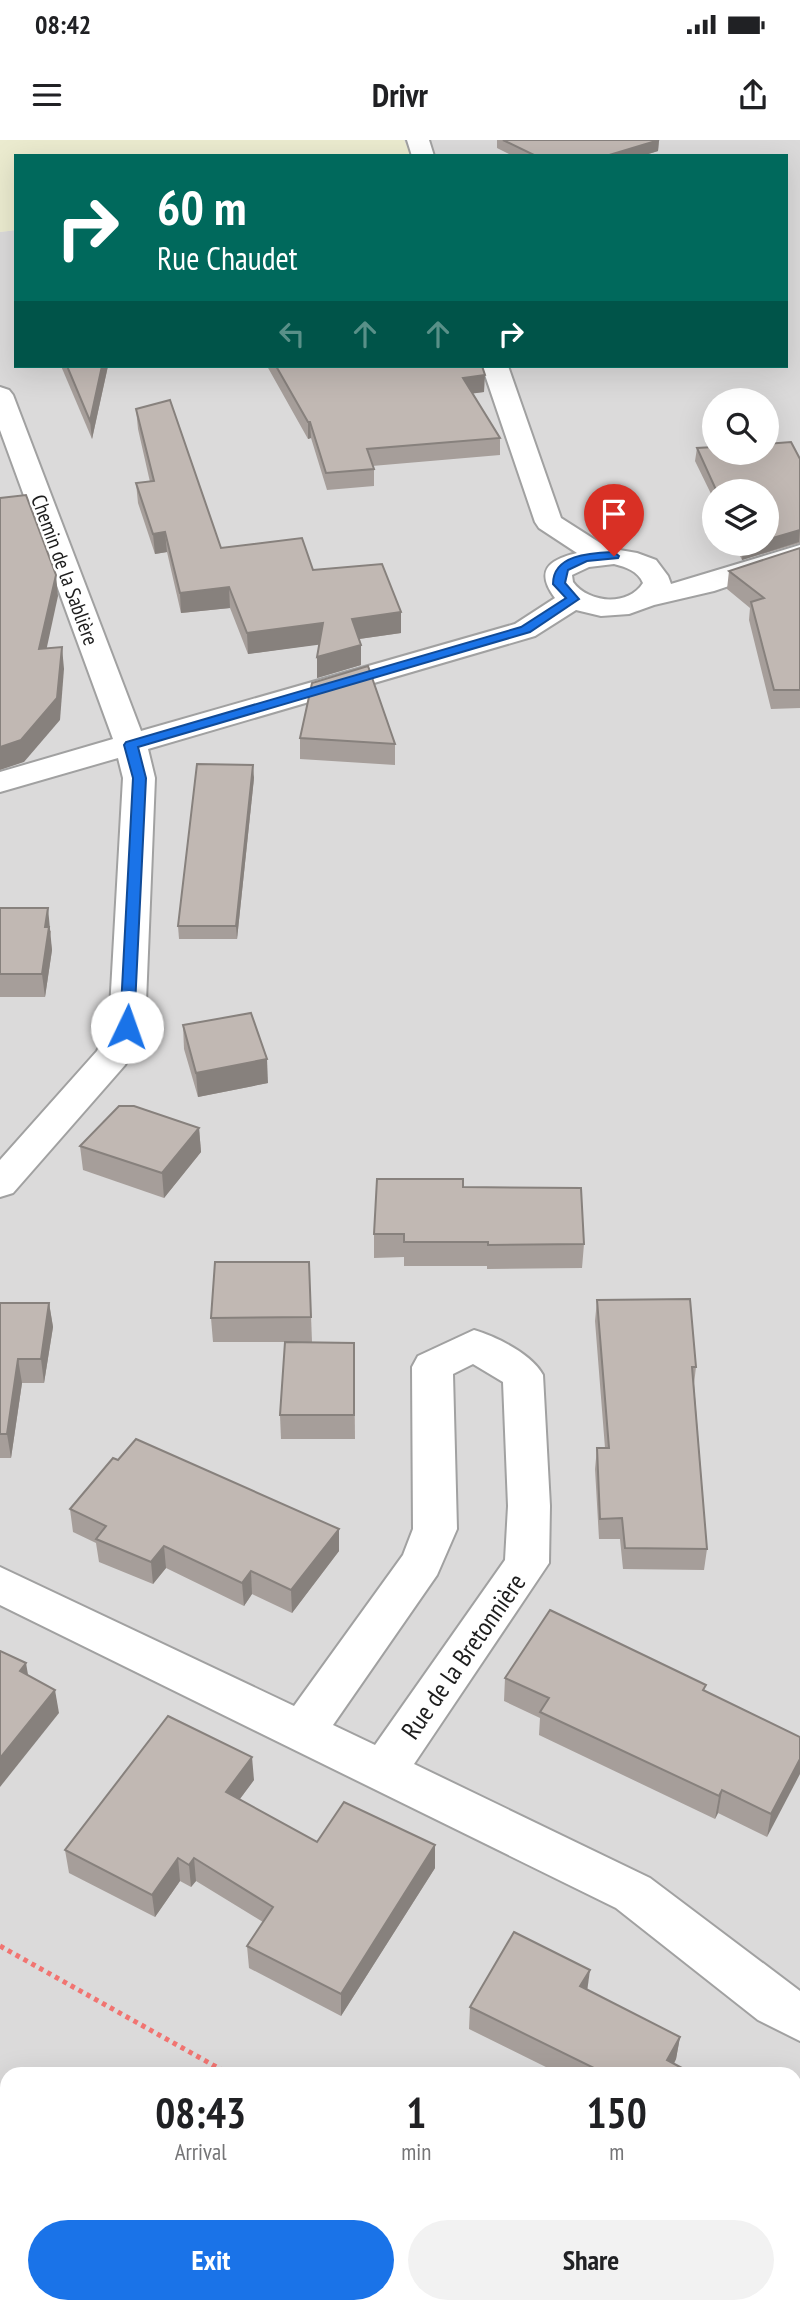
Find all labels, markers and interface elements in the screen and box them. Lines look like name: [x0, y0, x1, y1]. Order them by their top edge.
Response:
text: 08:42: [35, 8, 91, 41]
text: Drivr: [372, 74, 428, 116]
icon: menu: [28, 76, 66, 114]
icon: share: [734, 76, 772, 114]
text: 60 m: [157, 175, 246, 239]
icon: right: [42, 182, 133, 273]
text: Rue Chaudet: [157, 237, 298, 279]
icon: left: [273, 315, 311, 353]
icon: ahead: [346, 315, 384, 353]
icon: ahead: [419, 315, 457, 353]
icon: right: [492, 315, 530, 353]
map controls: [702, 388, 779, 556]
button: search: [702, 388, 779, 465]
button: layers: [702, 479, 779, 556]
pin: [584, 484, 644, 556]
street label: Chemin de la Sablière: [25, 491, 105, 649]
icon: arrive: [595, 495, 633, 533]
position arrow: [90, 990, 164, 1064]
street label: Rue de la Bretonnière: [394, 1567, 532, 1745]
text: 08:43: [155, 2085, 246, 2140]
text: 1: [406, 2085, 426, 2140]
text: 150: [587, 2085, 647, 2140]
text: Arrival: [175, 2137, 227, 2166]
text: min: [401, 2137, 431, 2166]
text: m: [609, 2137, 624, 2166]
button: Exit: [28, 2220, 394, 2300]
button: Share: [408, 2220, 774, 2300]

